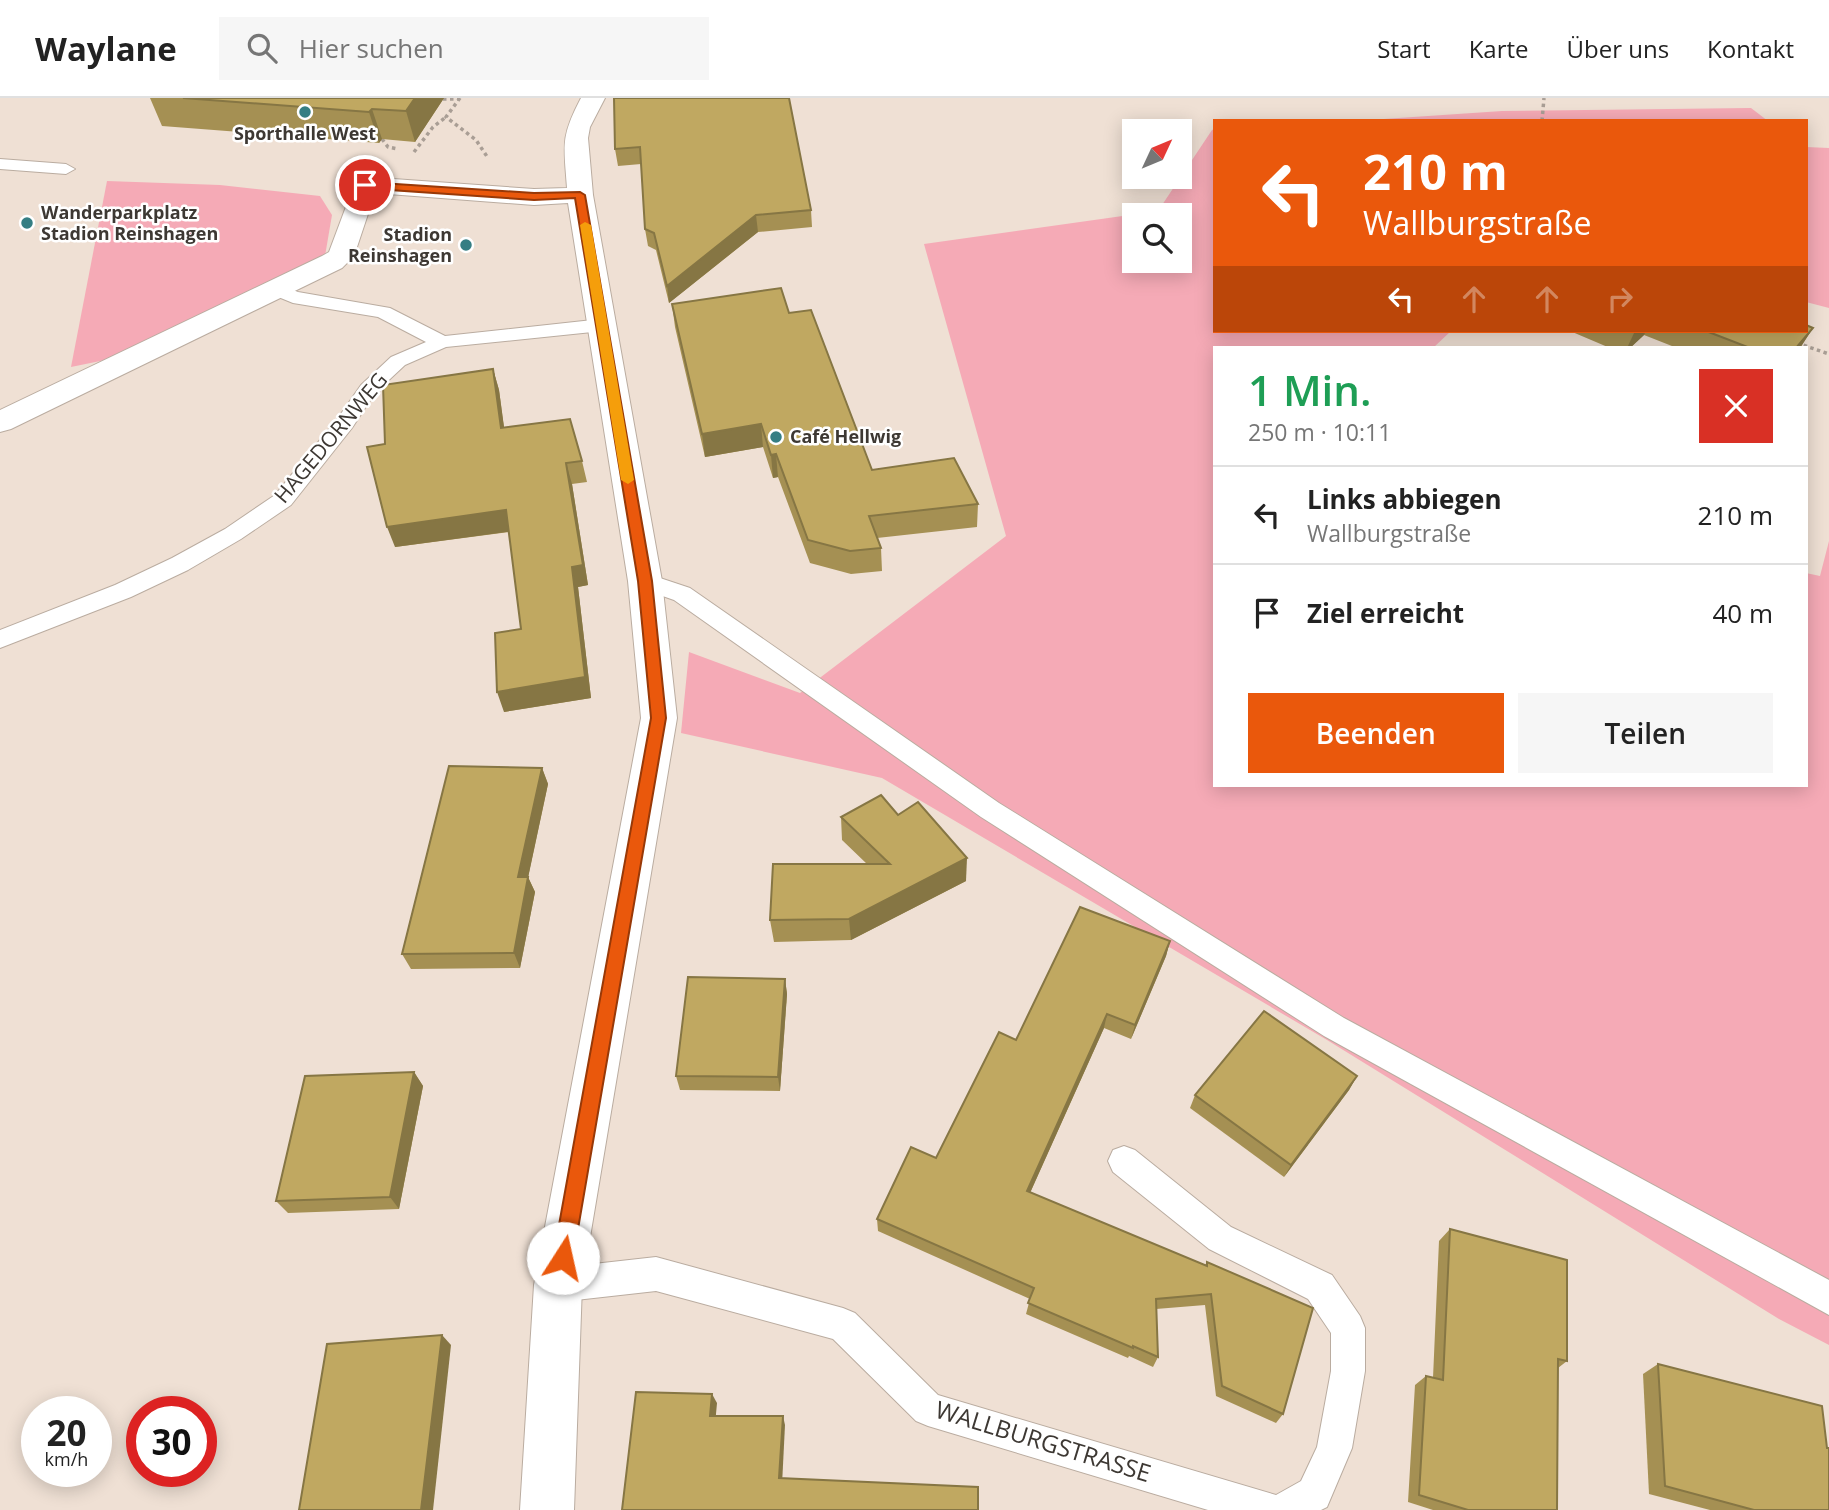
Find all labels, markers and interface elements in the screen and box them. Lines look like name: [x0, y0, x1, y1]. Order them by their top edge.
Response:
search box: [219, 17, 709, 80]
text: Waylane: [35, 26, 177, 71]
icon: search: [243, 29, 281, 67]
text: Hier suchen: [299, 30, 444, 66]
text: Start: [1377, 32, 1431, 65]
text: Karte: [1469, 32, 1529, 65]
text: Über uns: [1567, 32, 1669, 65]
text: Kontakt: [1707, 32, 1794, 65]
marker: Sporthalle West: [297, 104, 313, 120]
north arrow: [1122, 119, 1192, 189]
map controls: [1122, 119, 1192, 273]
place label: Sporthalle West: [234, 121, 376, 145]
text: 210 m: [1363, 138, 1508, 204]
icon: left: [1248, 147, 1339, 238]
pin: [335, 155, 395, 215]
icon: arrive: [346, 166, 384, 204]
place label: Wanderparkplatz Stadion Reinshagen: [41, 200, 218, 245]
text: Wallburgstraße: [1363, 201, 1592, 244]
button: search: [1122, 203, 1192, 273]
marker: Wanderparkplatz Stadion Reinshagen: [19, 215, 35, 231]
place label: Stadion Reinshagen: [348, 222, 452, 267]
marker: Stadion Reinshagen: [458, 237, 474, 253]
icon: left: [1382, 280, 1420, 318]
icon: ahead: [1455, 280, 1493, 318]
icon: ahead: [1528, 280, 1566, 318]
icon: right: [1601, 280, 1639, 318]
text: 1 Min.: [1248, 361, 1372, 418]
street label: HAGEDORNWEG: [267, 366, 393, 509]
button: close: [1699, 369, 1773, 443]
text: 250 m · 10:11: [1248, 416, 1391, 448]
place label: Café Hellwig: [790, 424, 901, 448]
marker: Café Hellwig: [768, 429, 784, 445]
text: Links abbiegen: [1307, 481, 1502, 517]
icon: left: [1248, 496, 1286, 534]
text: 210 m: [1698, 497, 1773, 533]
text: Wallburgstraße: [1307, 517, 1471, 549]
icon: arrive: [1248, 594, 1286, 632]
text: Ziel erreicht: [1307, 595, 1464, 631]
text: 40 m: [1712, 595, 1773, 631]
button: Beenden: [1248, 693, 1504, 773]
button: Teilen: [1518, 693, 1773, 773]
position arrow: [526, 1221, 600, 1295]
street label: WALLBURGSTRASSE: [932, 1392, 1155, 1489]
speed limit sign: 30: [126, 1396, 217, 1487]
text: 20: [46, 1409, 87, 1456]
text: km/h: [45, 1447, 88, 1471]

